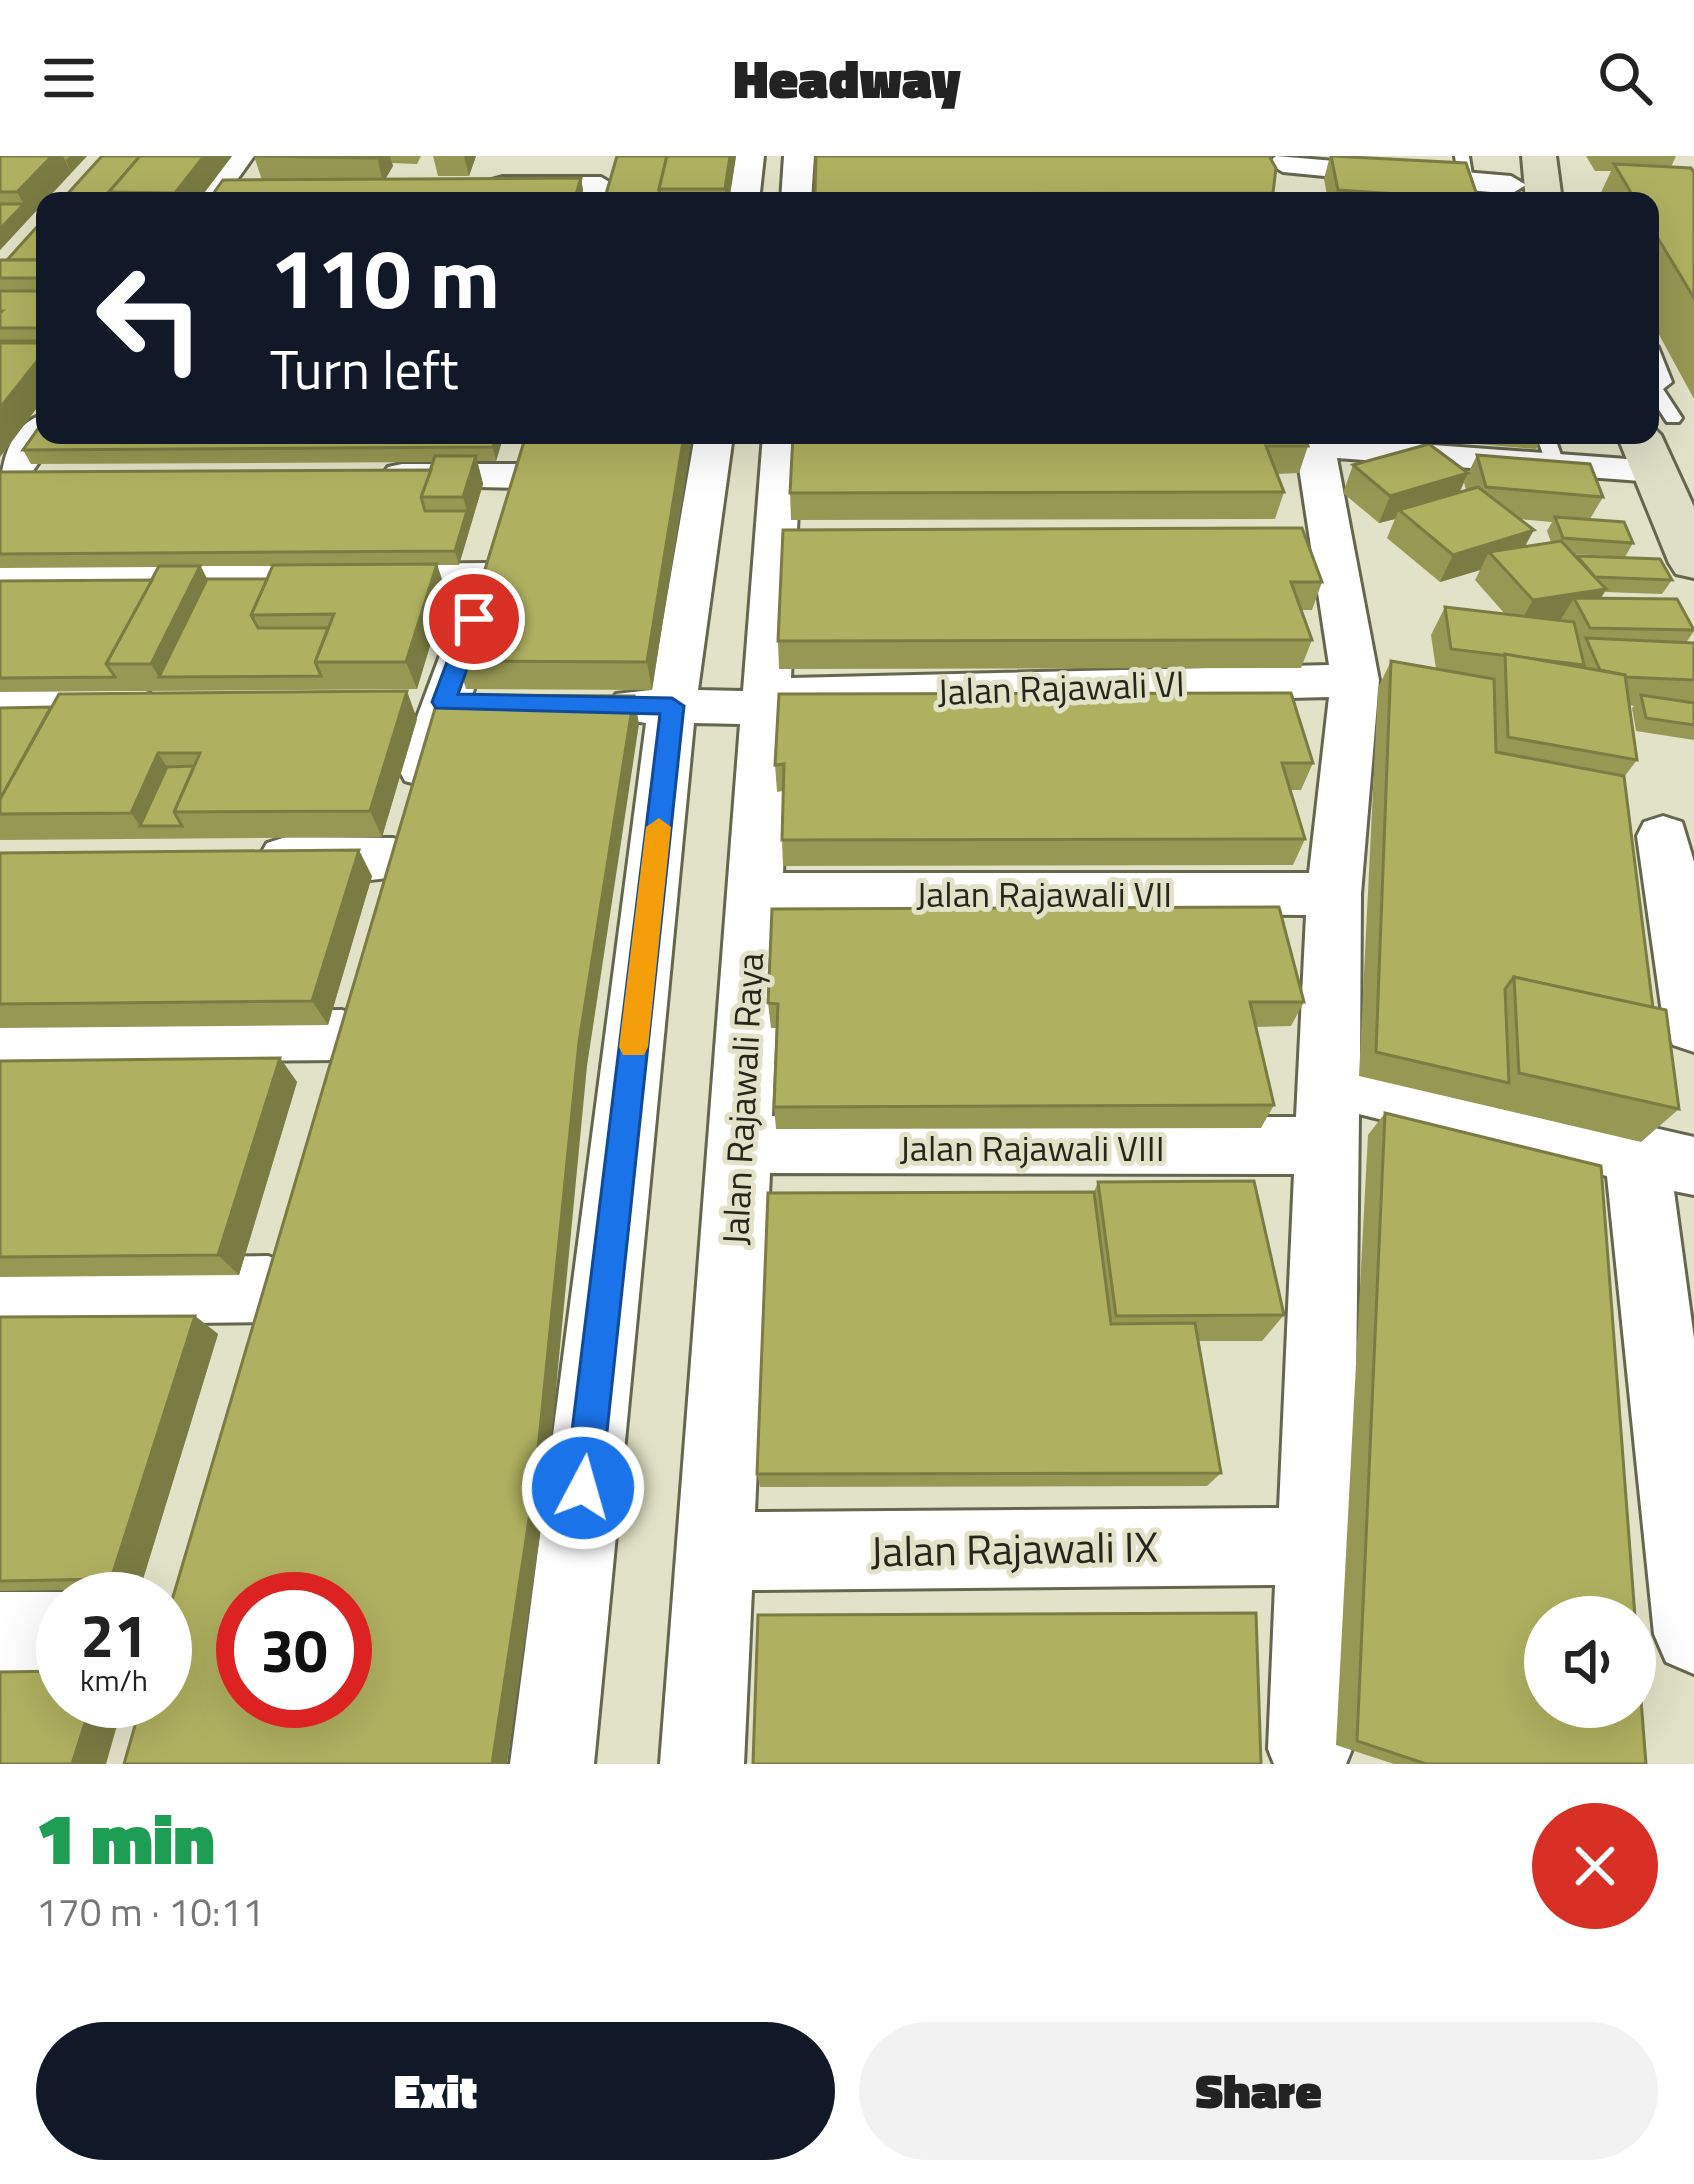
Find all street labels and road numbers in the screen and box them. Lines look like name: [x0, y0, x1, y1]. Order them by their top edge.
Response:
street label: Jalan Rajawali VI: [936, 655, 1186, 719]
street label: Jalan Rajawali VII: [916, 866, 1172, 921]
street label: Jalan Rajawali Raya: [707, 951, 777, 1247]
street label: Jalan Rajawali VIII: [899, 1120, 1165, 1175]
street label: Jalan Rajawali IX: [870, 1513, 1158, 1583]

